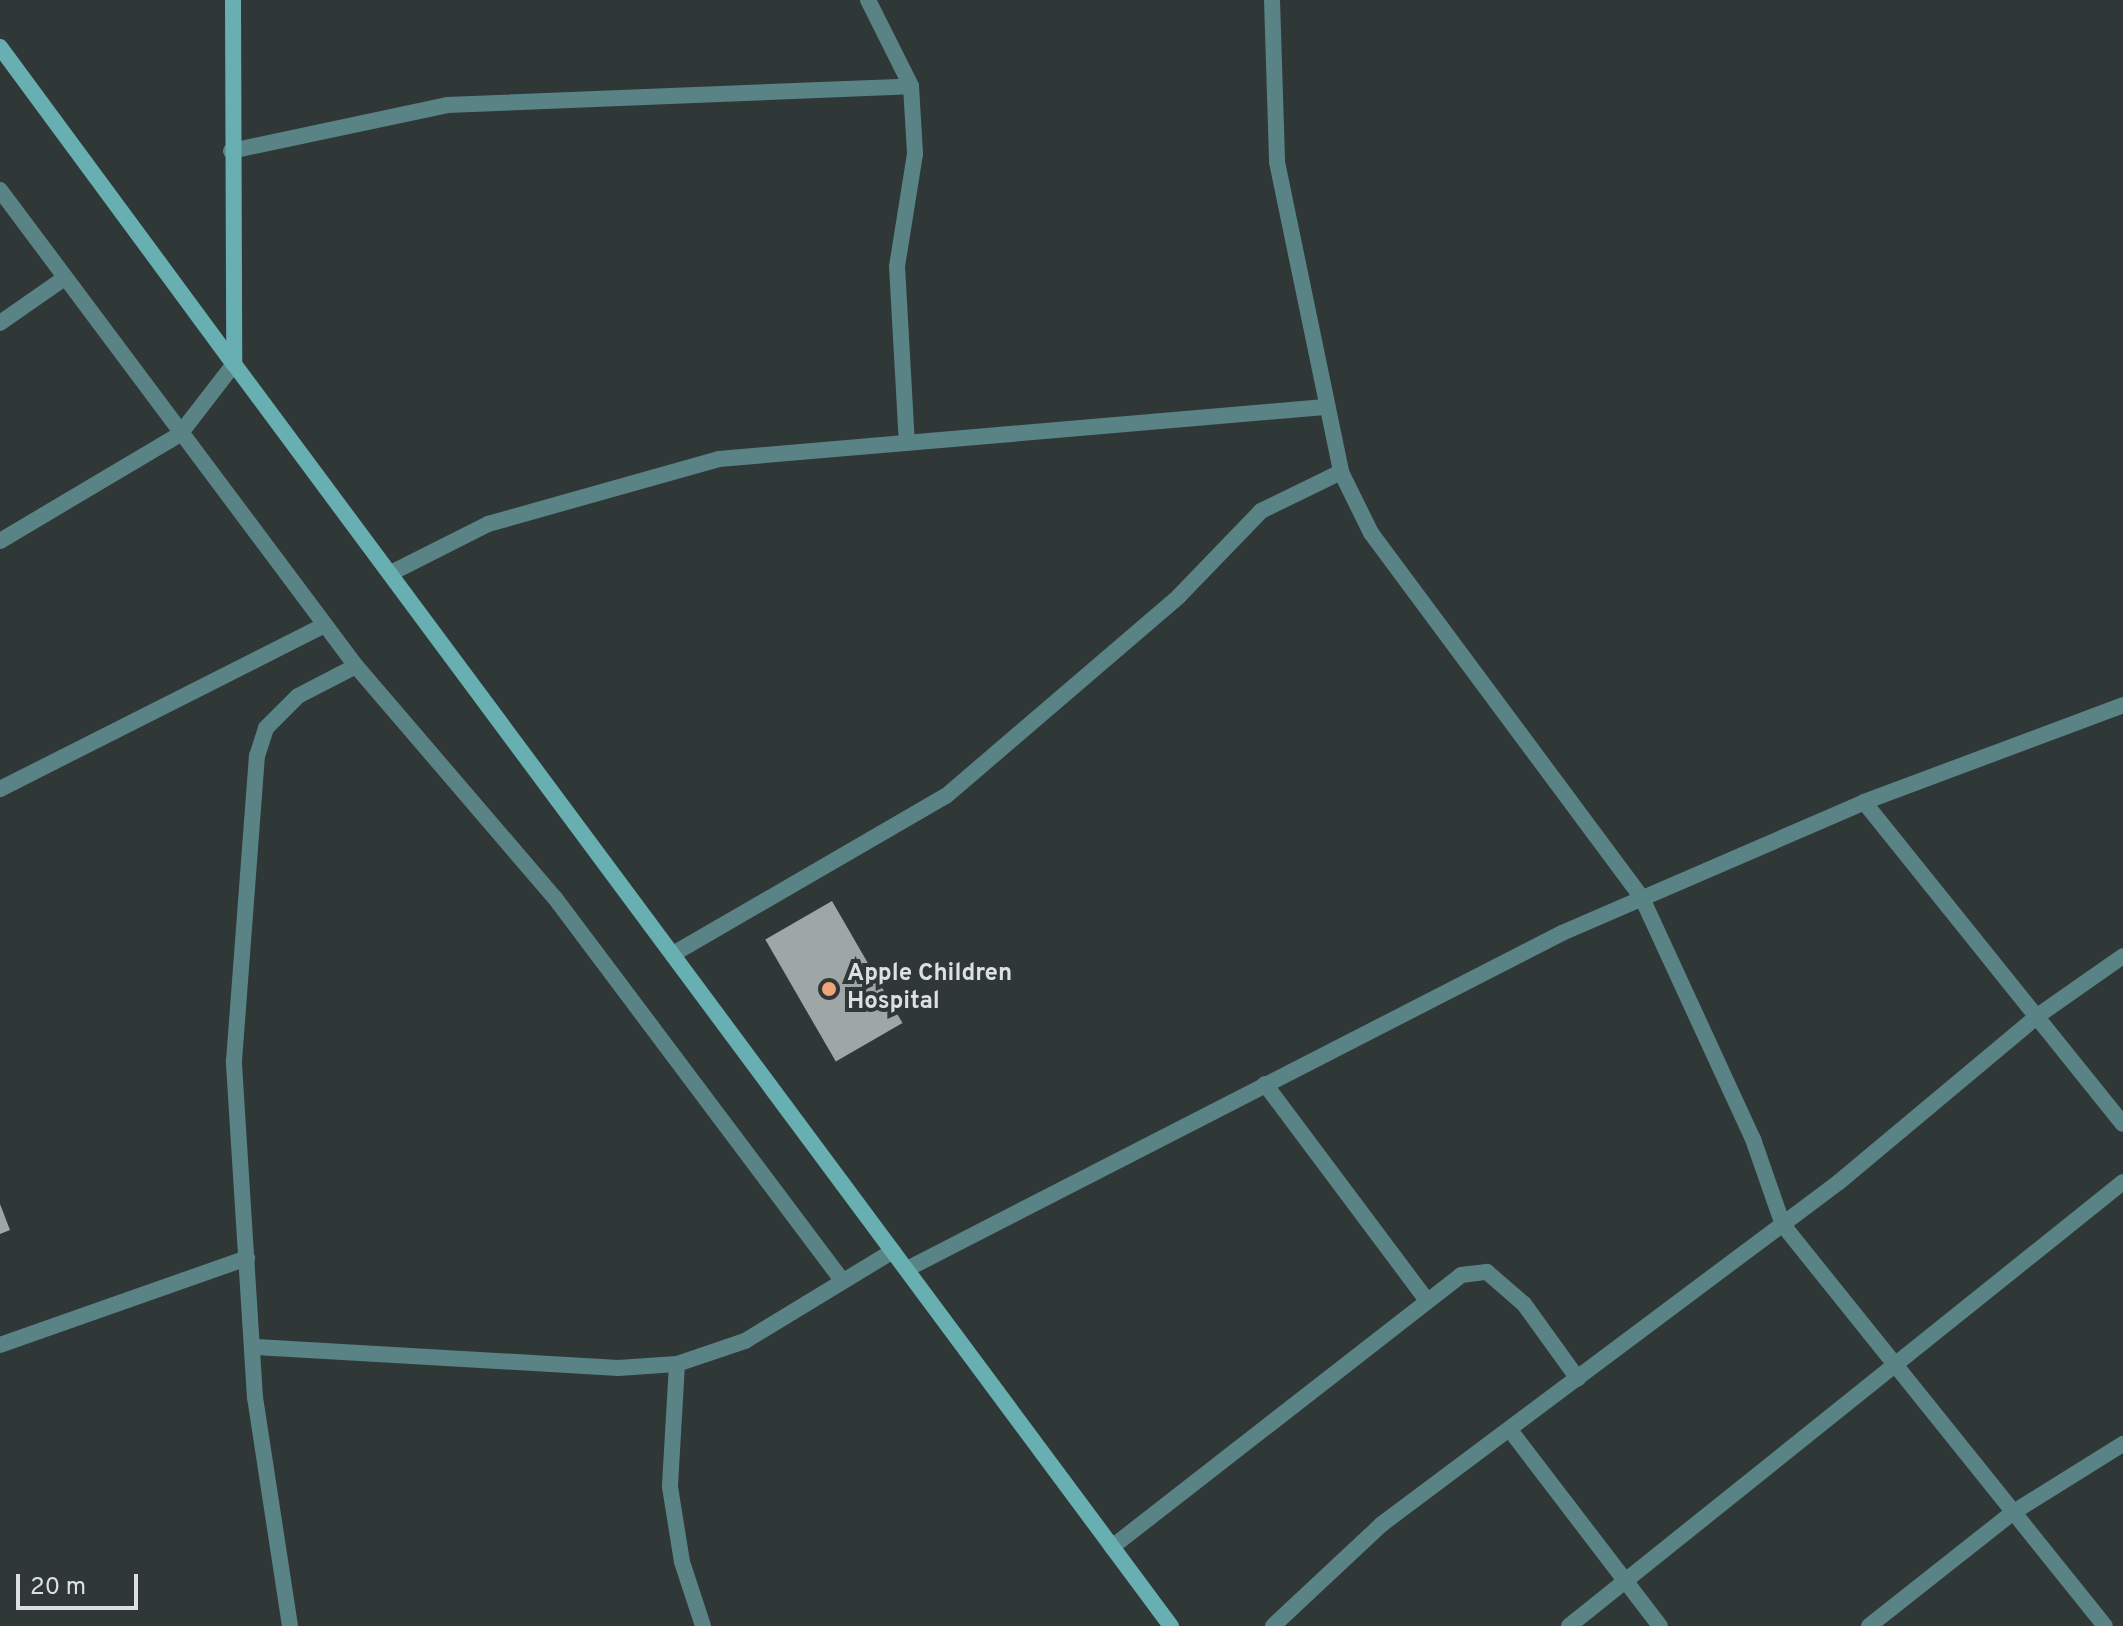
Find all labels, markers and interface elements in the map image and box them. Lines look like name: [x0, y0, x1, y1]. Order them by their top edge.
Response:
place label: Apple Children Hospital: [847, 961, 1012, 1017]
marker: Apple Children Hospital: [818, 978, 840, 1000]
scale bar: [20, 1558, 142, 1608]
text: 20 m: [30, 1573, 86, 1603]

